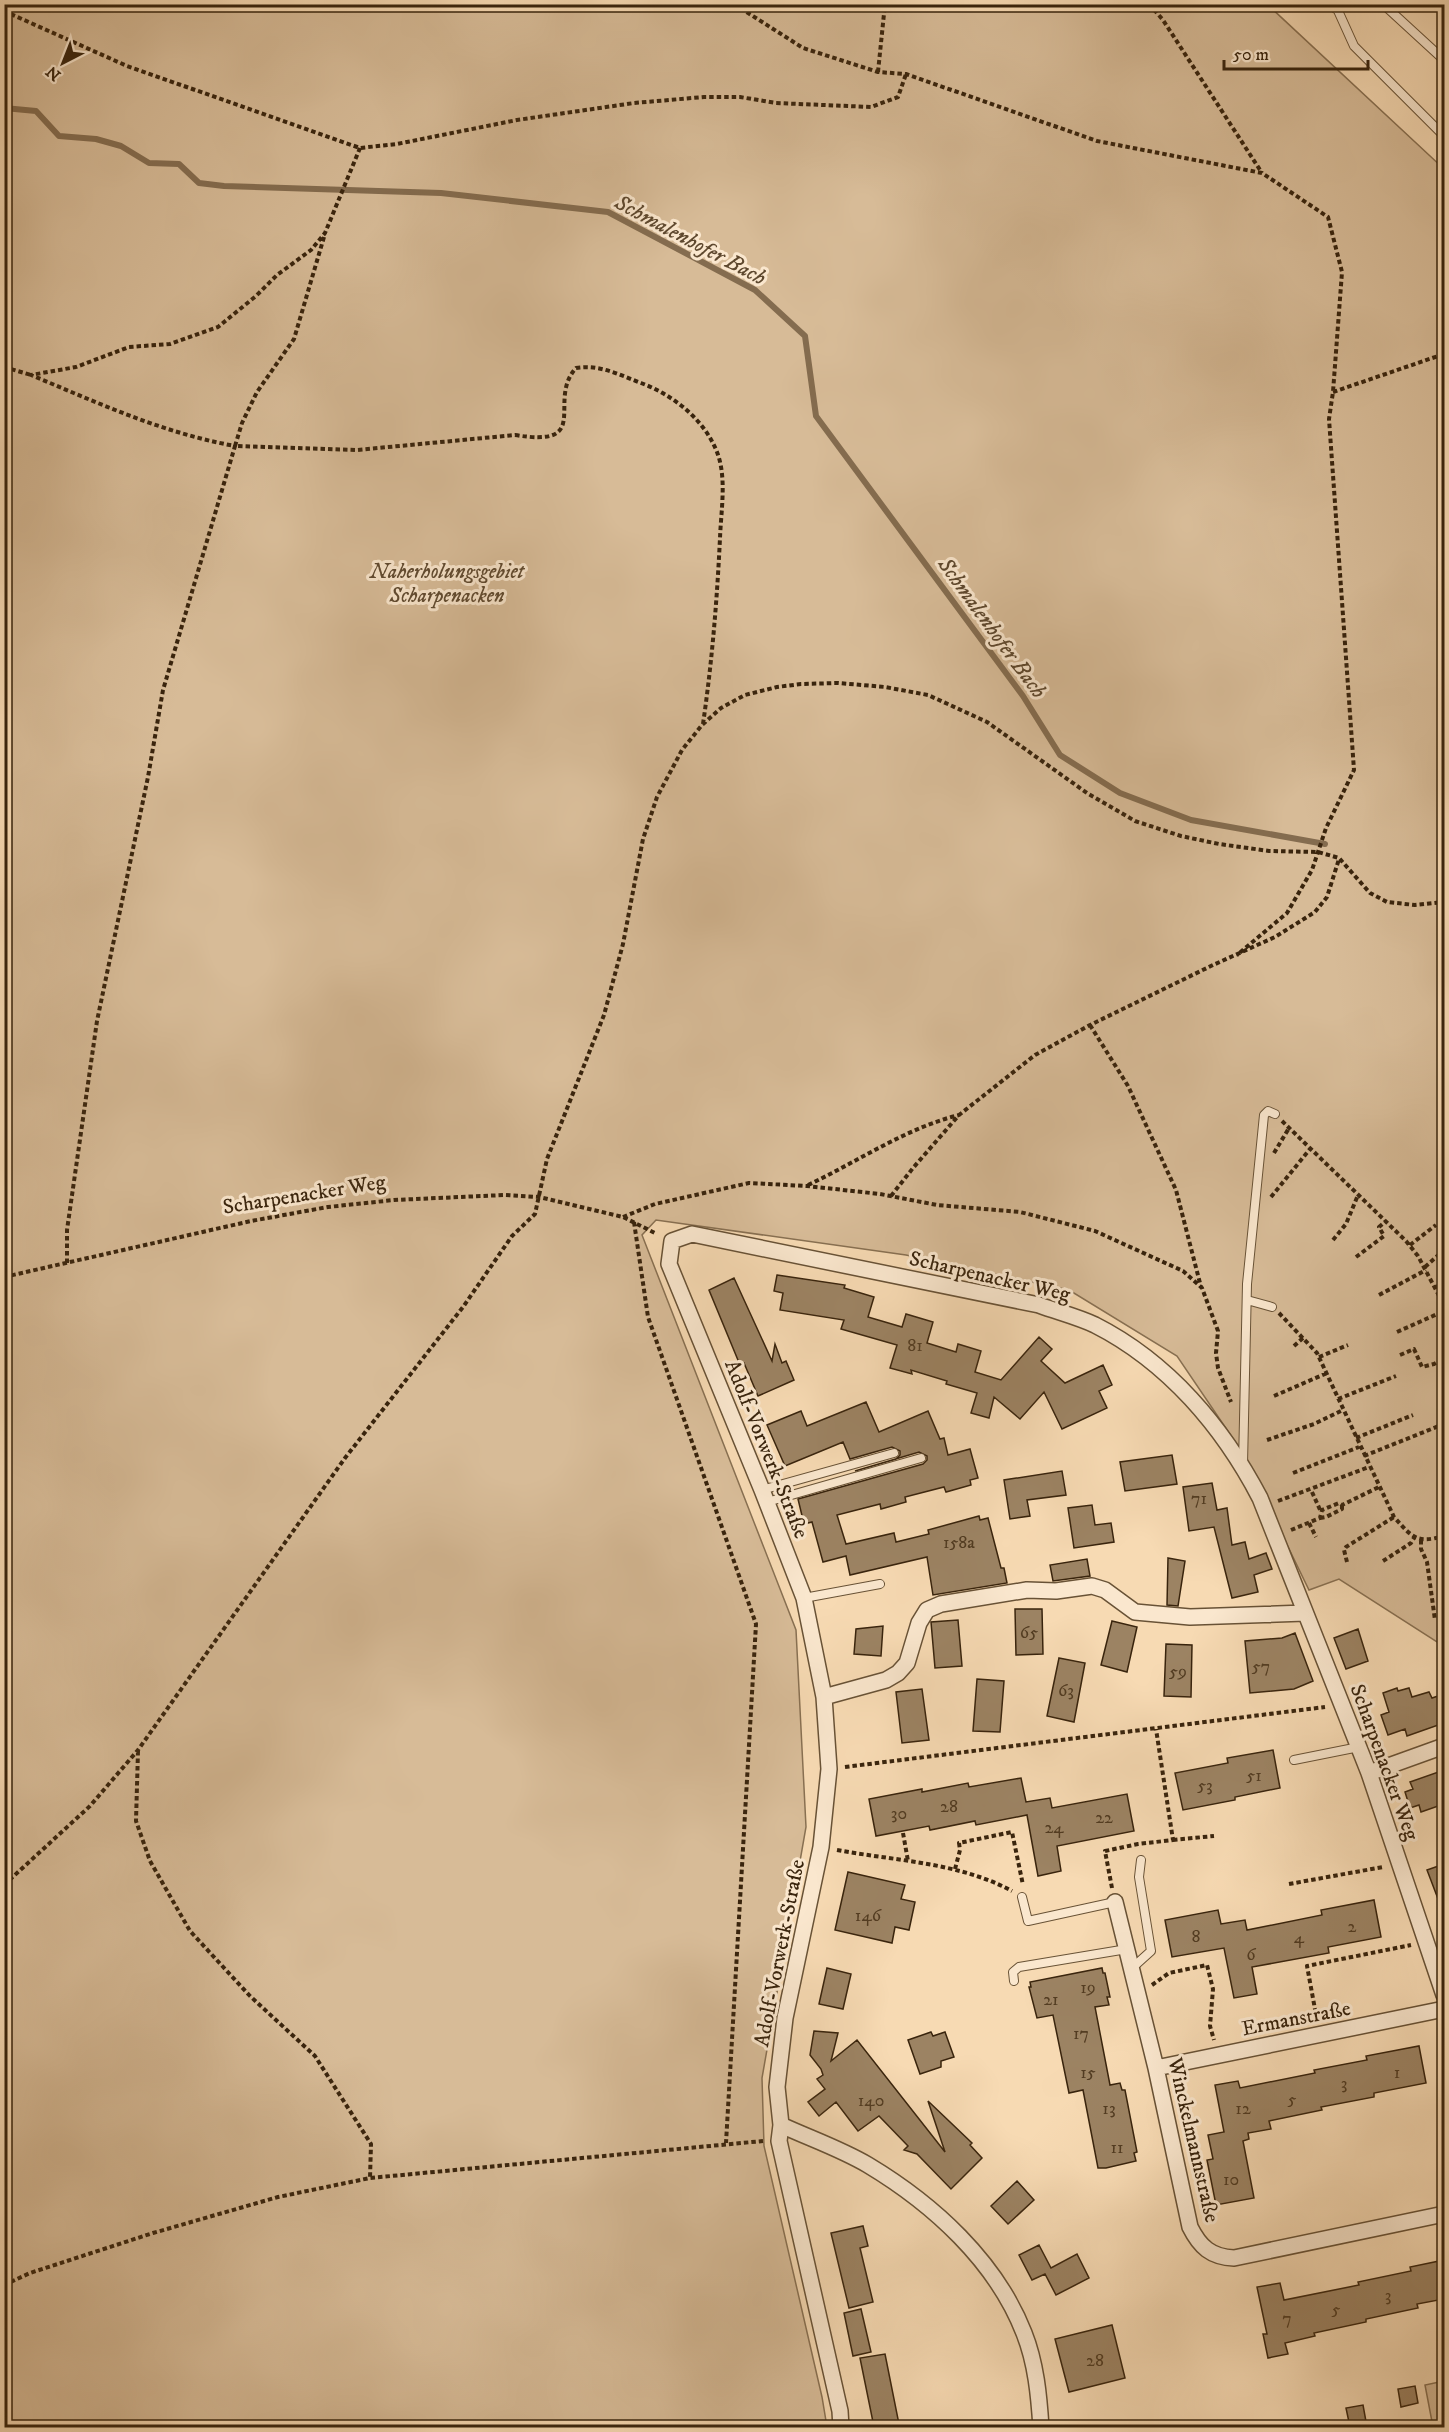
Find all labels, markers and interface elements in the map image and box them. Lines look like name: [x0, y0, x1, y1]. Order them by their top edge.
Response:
north arrow: [33, 33, 93, 93]
scale bar: [1224, 33, 1368, 71]
text: 50 m: [1233, 44, 1269, 66]
text: N: [42, 62, 65, 85]
water label: Schmalenhofer Bach: [609, 189, 771, 292]
water label: Schmalenhofer Bach: [931, 551, 1052, 704]
park label: Naherholungsgebiet Scharpenacken: [369, 559, 526, 609]
street label: Scharpenacker Weg: [221, 1169, 388, 1221]
street label: Scharpenacker Weg: [907, 1246, 1074, 1308]
house number: 81: [907, 1335, 923, 1357]
street label: Adolf-Vorwerk-Straße: [718, 1356, 814, 1543]
house number: 71: [1191, 1488, 1207, 1510]
house number: 158a: [943, 1532, 975, 1554]
house number: 65: [1020, 1622, 1038, 1644]
house number: 57: [1252, 1656, 1270, 1678]
house number: 59: [1169, 1661, 1187, 1683]
house number: 63: [1058, 1680, 1074, 1702]
street label: Scharpenacker Weg: [1344, 1681, 1425, 1845]
house number: 51: [1246, 1765, 1262, 1787]
house number: 53: [1197, 1775, 1213, 1797]
house number: 28: [940, 1796, 958, 1818]
house number: 30: [891, 1803, 907, 1825]
house number: 22: [1095, 1807, 1113, 1829]
house number: 24: [1044, 1817, 1064, 1839]
street label: Adolf-Vorwerk-Straße: [749, 1857, 811, 2049]
house number: 146: [855, 1905, 882, 1927]
house number: 2: [1348, 1916, 1357, 1938]
house number: 8: [1191, 1926, 1201, 1948]
house number: 4: [1294, 1927, 1305, 1949]
house number: 6: [1246, 1944, 1256, 1966]
house number: 19: [1080, 1977, 1096, 1999]
house number: 21: [1043, 1989, 1059, 2011]
street label: Ermanstraße: [1240, 1996, 1353, 2042]
house number: 17: [1073, 2023, 1089, 2045]
street label: Winckelmannstraße: [1161, 2054, 1225, 2225]
house number: 15: [1080, 2062, 1096, 2084]
house number: 1: [1394, 2062, 1400, 2084]
house number: 3: [1341, 2073, 1347, 2095]
house number: 5: [1288, 2089, 1297, 2111]
house number: 140: [858, 2090, 884, 2112]
house number: 13: [1102, 2098, 1116, 2120]
house number: 12: [1235, 2098, 1251, 2120]
house number: 11: [1110, 2137, 1124, 2159]
house number: 10: [1223, 2169, 1239, 2191]
house number: 3: [1385, 2285, 1391, 2307]
house number: 5: [1332, 2299, 1341, 2321]
house number: 7: [1282, 2308, 1292, 2330]
house number: 28: [1086, 2350, 1104, 2372]

